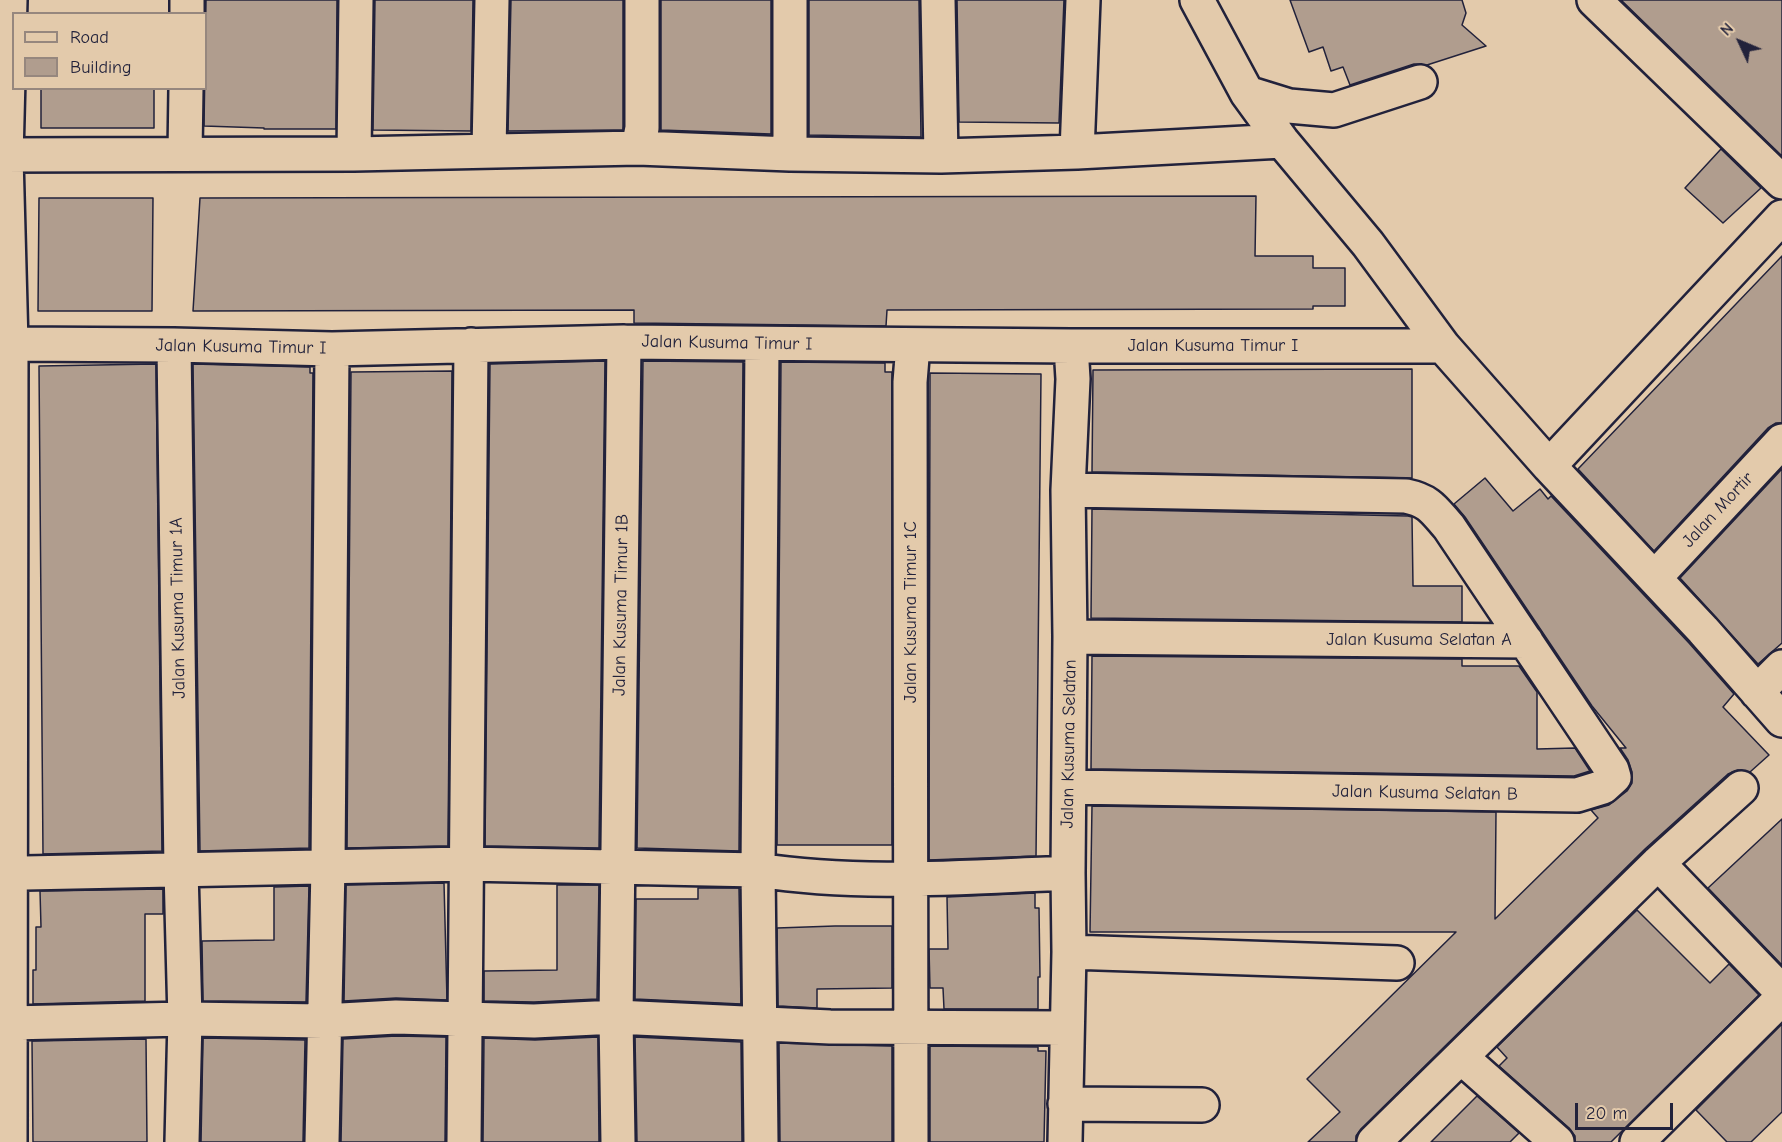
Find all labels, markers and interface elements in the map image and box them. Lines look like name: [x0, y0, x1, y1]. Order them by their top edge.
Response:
legend: [12, 12, 207, 90]
north arrow: [1710, 12, 1770, 72]
text: N: [1717, 19, 1737, 40]
text: Road: [70, 27, 109, 48]
text: Building: [70, 57, 132, 78]
street label: Jalan Kusuma Timur I: [642, 331, 812, 355]
street label: Jalan Kusuma Timur I: [156, 335, 326, 359]
street label: Jalan Kusuma Timur I: [1128, 335, 1298, 357]
street label: Jalan Mortir: [1678, 468, 1758, 552]
street label: Jalan Kusuma Timur 1B: [609, 514, 633, 696]
street label: Jalan Kusuma Timur 1A: [166, 517, 190, 699]
street label: Jalan Kusuma Timur 1C: [900, 521, 922, 703]
street label: Jalan Kusuma Selatan A: [1326, 629, 1512, 651]
street label: Jalan Kusuma Selatan: [1057, 659, 1081, 829]
street label: Jalan Kusuma Selatan B: [1332, 781, 1518, 805]
scale bar: [1578, 1091, 1676, 1129]
text: 20 m: [1586, 1103, 1627, 1124]

